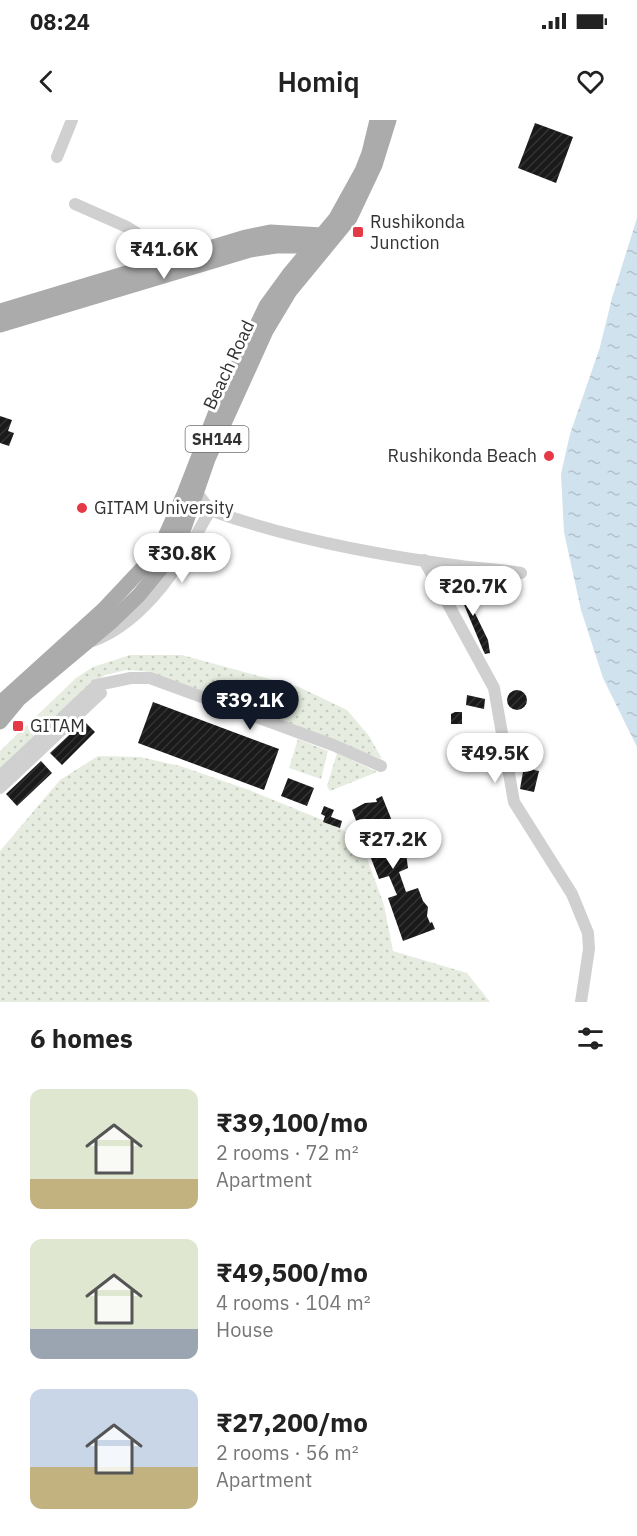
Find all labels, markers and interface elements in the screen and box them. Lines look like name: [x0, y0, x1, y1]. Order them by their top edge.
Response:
text: 08:24: [30, 7, 90, 36]
text: Homiq: [277, 64, 360, 99]
icon: back: [30, 65, 63, 98]
icon: heart: [574, 65, 607, 98]
place label: Rushikonda Junction: [370, 210, 465, 254]
marker: Rushikonda Junction: [351, 225, 365, 239]
pin: ₹41.6K: [115, 229, 213, 280]
text: ₹41.6K: [130, 235, 198, 262]
street label: Beach Road: [198, 316, 259, 413]
road number: SH144: [186, 426, 248, 452]
place label: Rushikonda Beach: [387, 444, 537, 467]
marker: Rushikonda Beach: [542, 449, 556, 463]
place label: GITAM University: [94, 496, 234, 519]
marker: GITAM University: [75, 501, 89, 515]
pin: ₹30.8K: [133, 533, 231, 584]
text: ₹30.8K: [148, 539, 216, 566]
pin: ₹20.7K: [424, 566, 522, 617]
text: ₹20.7K: [439, 572, 507, 599]
pin: ₹39.1K: [201, 680, 299, 731]
text: ₹39.1K: [216, 686, 284, 713]
place label: GITAM: [30, 714, 85, 737]
marker: GITAM: [11, 719, 25, 733]
pin: ₹49.5K: [446, 733, 544, 784]
text: ₹49.5K: [461, 739, 529, 766]
pin: ₹27.2K: [344, 819, 442, 870]
text: ₹27.2K: [359, 825, 427, 852]
text: 6 homes: [30, 1021, 133, 1055]
icon: filters: [574, 1022, 607, 1055]
text: ₹39,100/mo: [216, 1105, 368, 1139]
icon: home: [78, 1113, 150, 1185]
text: 2 rooms · 72 m²: [216, 1139, 359, 1166]
text: Apartment: [216, 1166, 312, 1193]
text: ₹49,500/mo: [216, 1255, 368, 1289]
icon: home: [78, 1263, 150, 1335]
text: 4 rooms · 104 m²: [216, 1289, 371, 1316]
text: House: [216, 1316, 273, 1343]
text: ₹27,200/mo: [216, 1405, 368, 1439]
icon: home: [78, 1413, 150, 1485]
text: 2 rooms · 56 m²: [216, 1439, 359, 1466]
text: Apartment: [216, 1466, 312, 1493]

